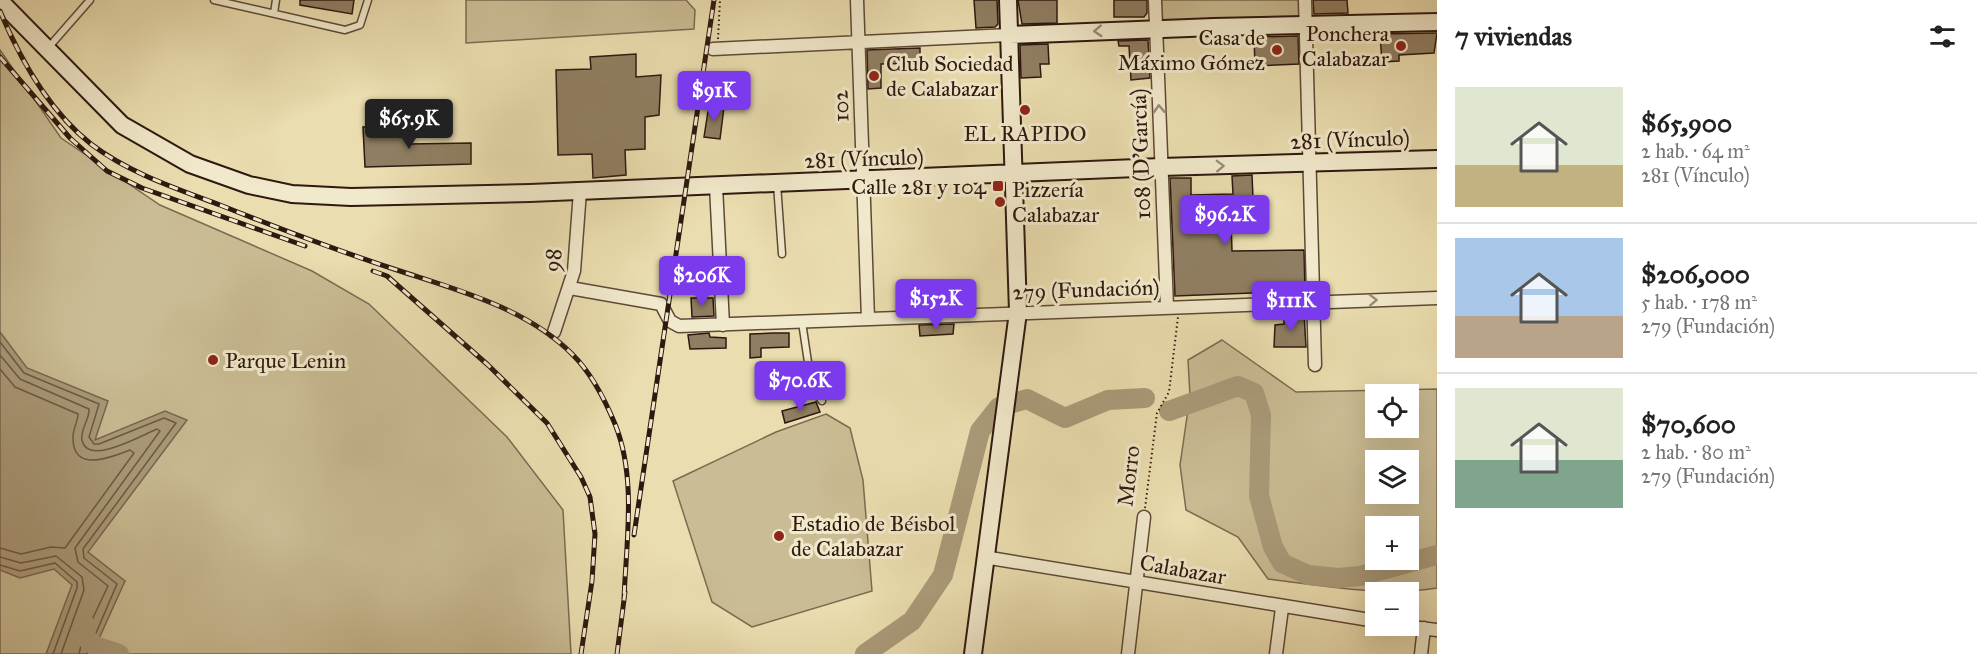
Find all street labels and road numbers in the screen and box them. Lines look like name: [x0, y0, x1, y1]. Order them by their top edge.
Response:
street label: 108 (D'García): [1125, 88, 1156, 220]
street label: 102: [826, 89, 855, 123]
street label: 281 (Vínculo): [1290, 124, 1410, 155]
street label: 281 (Vínculo): [804, 143, 924, 174]
street label: 98: [538, 247, 567, 273]
street label: 279 (Fundación): [1012, 273, 1160, 306]
street label: Morro: [1111, 444, 1146, 508]
street label: Calabazar: [1138, 549, 1229, 590]

